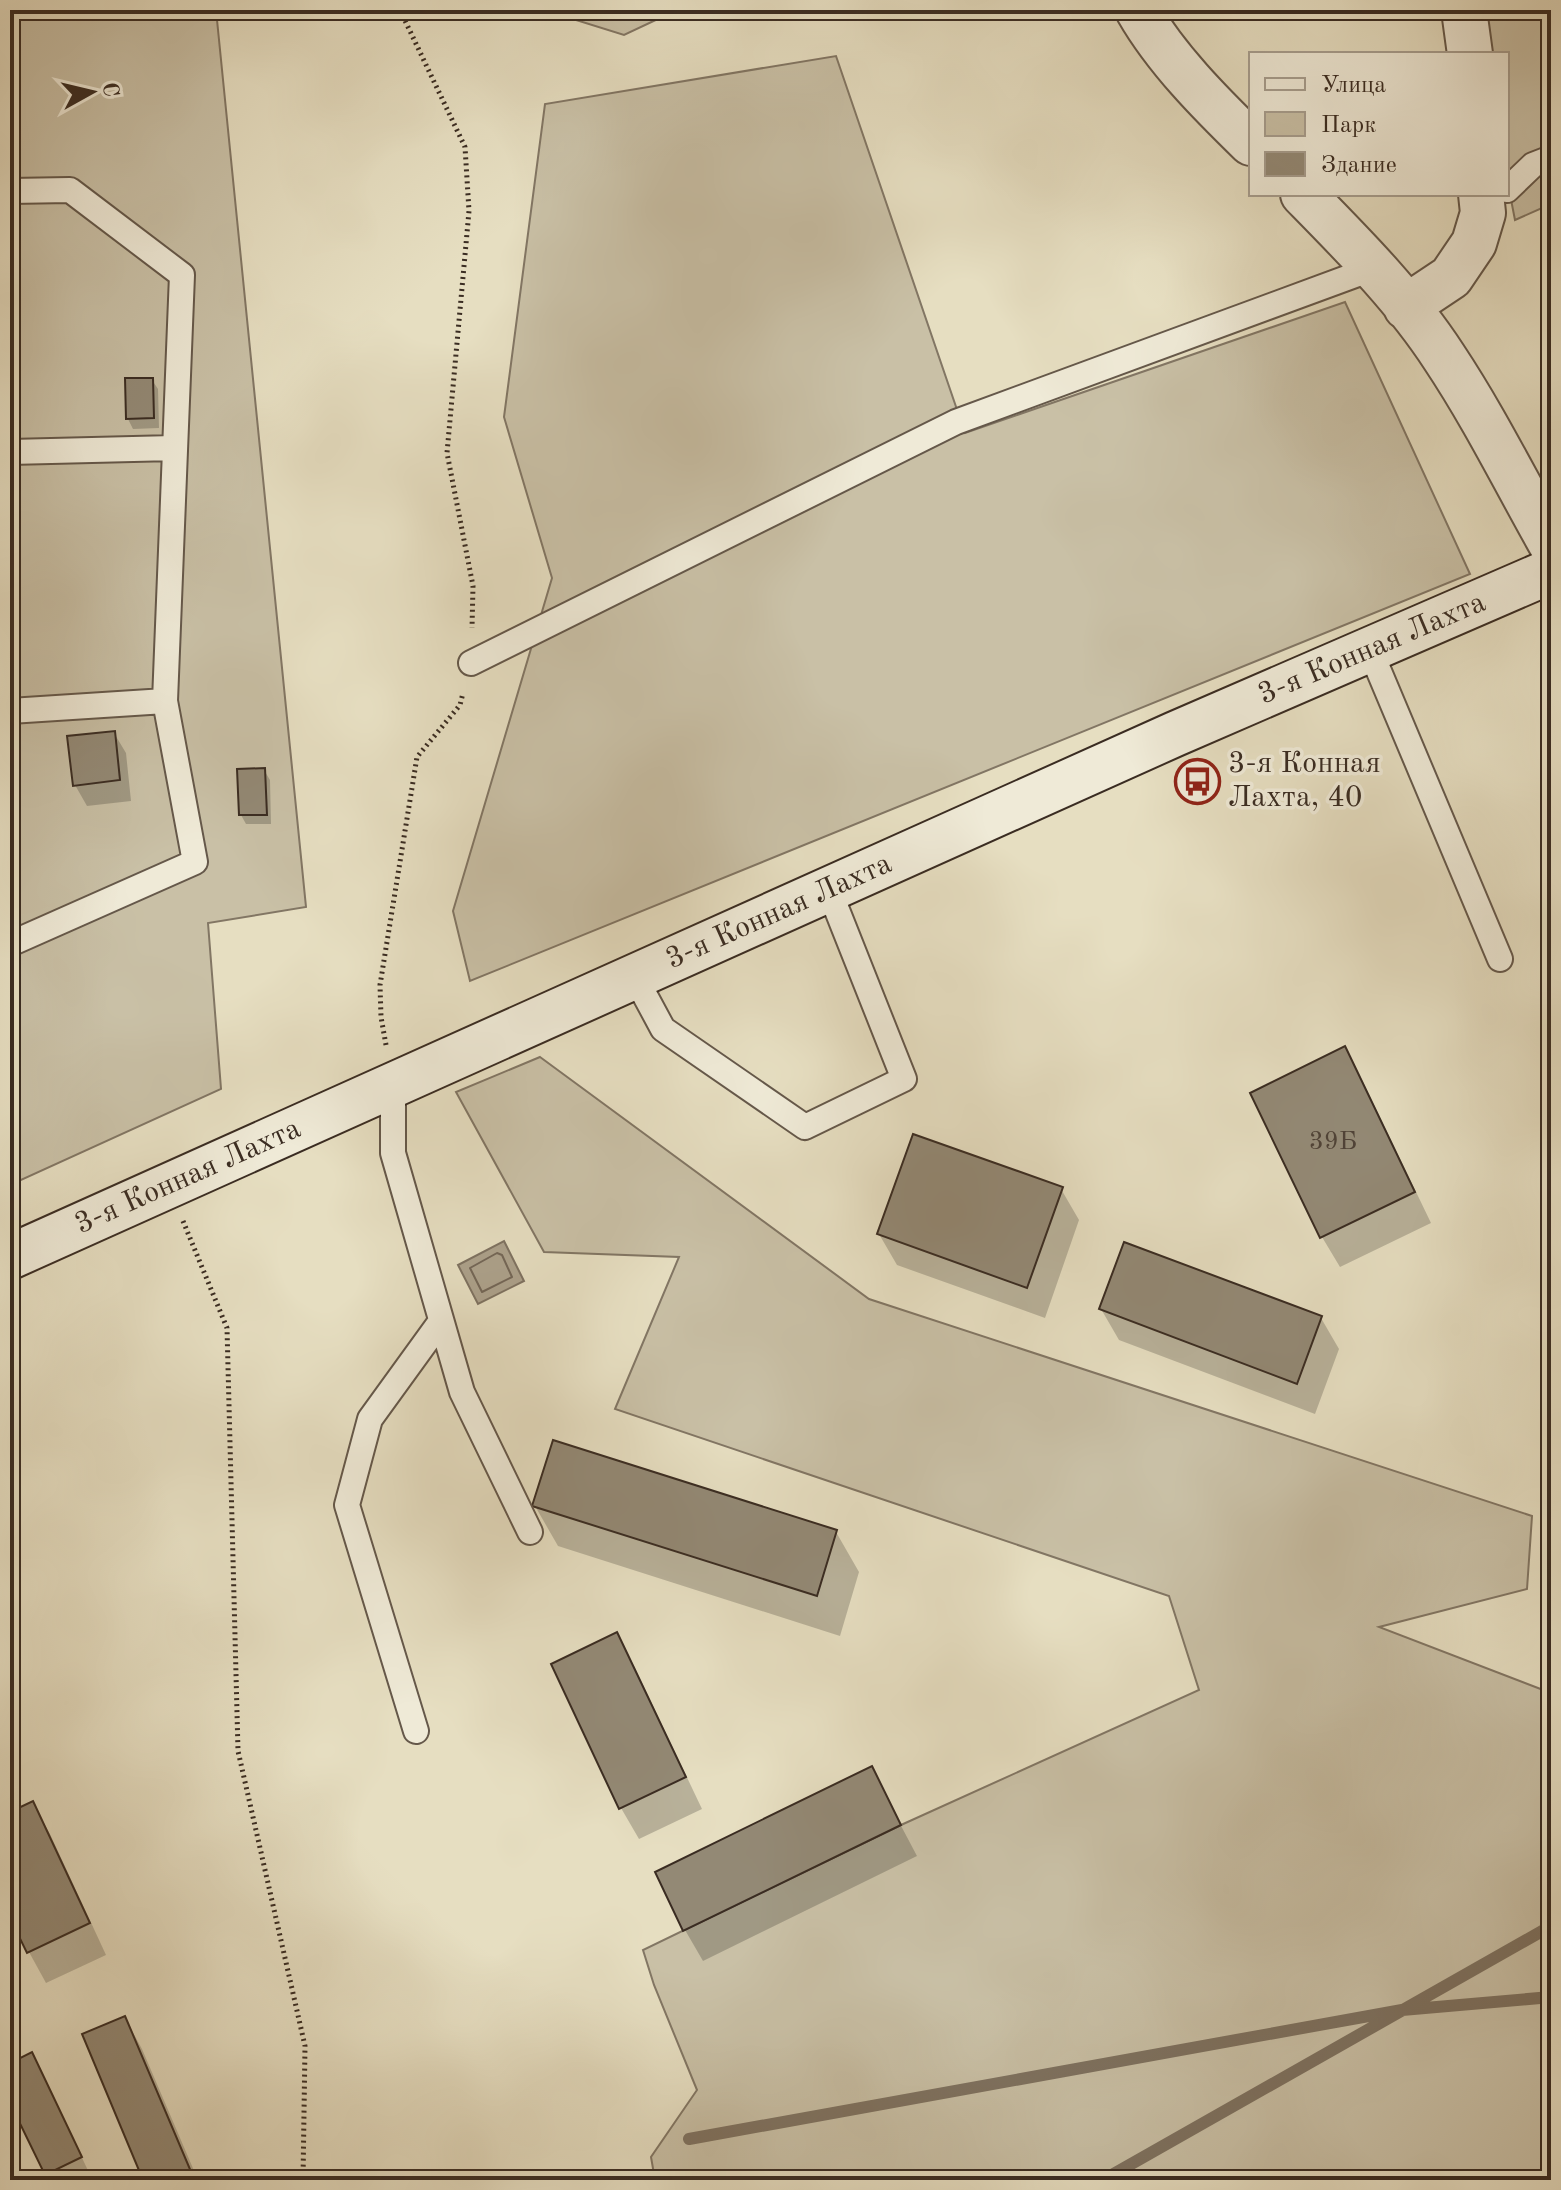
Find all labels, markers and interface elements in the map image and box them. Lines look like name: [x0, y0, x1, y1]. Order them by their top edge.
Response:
north arrow: [52, 52, 132, 132]
legend: [1249, 52, 1509, 196]
text: Улица: [1321, 74, 1386, 98]
text: С: [98, 81, 122, 98]
text: Парк: [1321, 114, 1376, 138]
text: Здание: [1321, 154, 1397, 178]
street label: 3-я Конная Лахта: [1254, 588, 1490, 710]
place label: 3-я Конная Лахта, 40: [1228, 749, 1381, 813]
bus stop icon: 3-я Конная Лахта, 40: [1173, 757, 1221, 805]
street label: 3-я Конная Лахта: [662, 849, 897, 975]
street label: 3-я Конная Лахта: [71, 1114, 306, 1240]
house number: 39Б: [1309, 1129, 1357, 1155]

